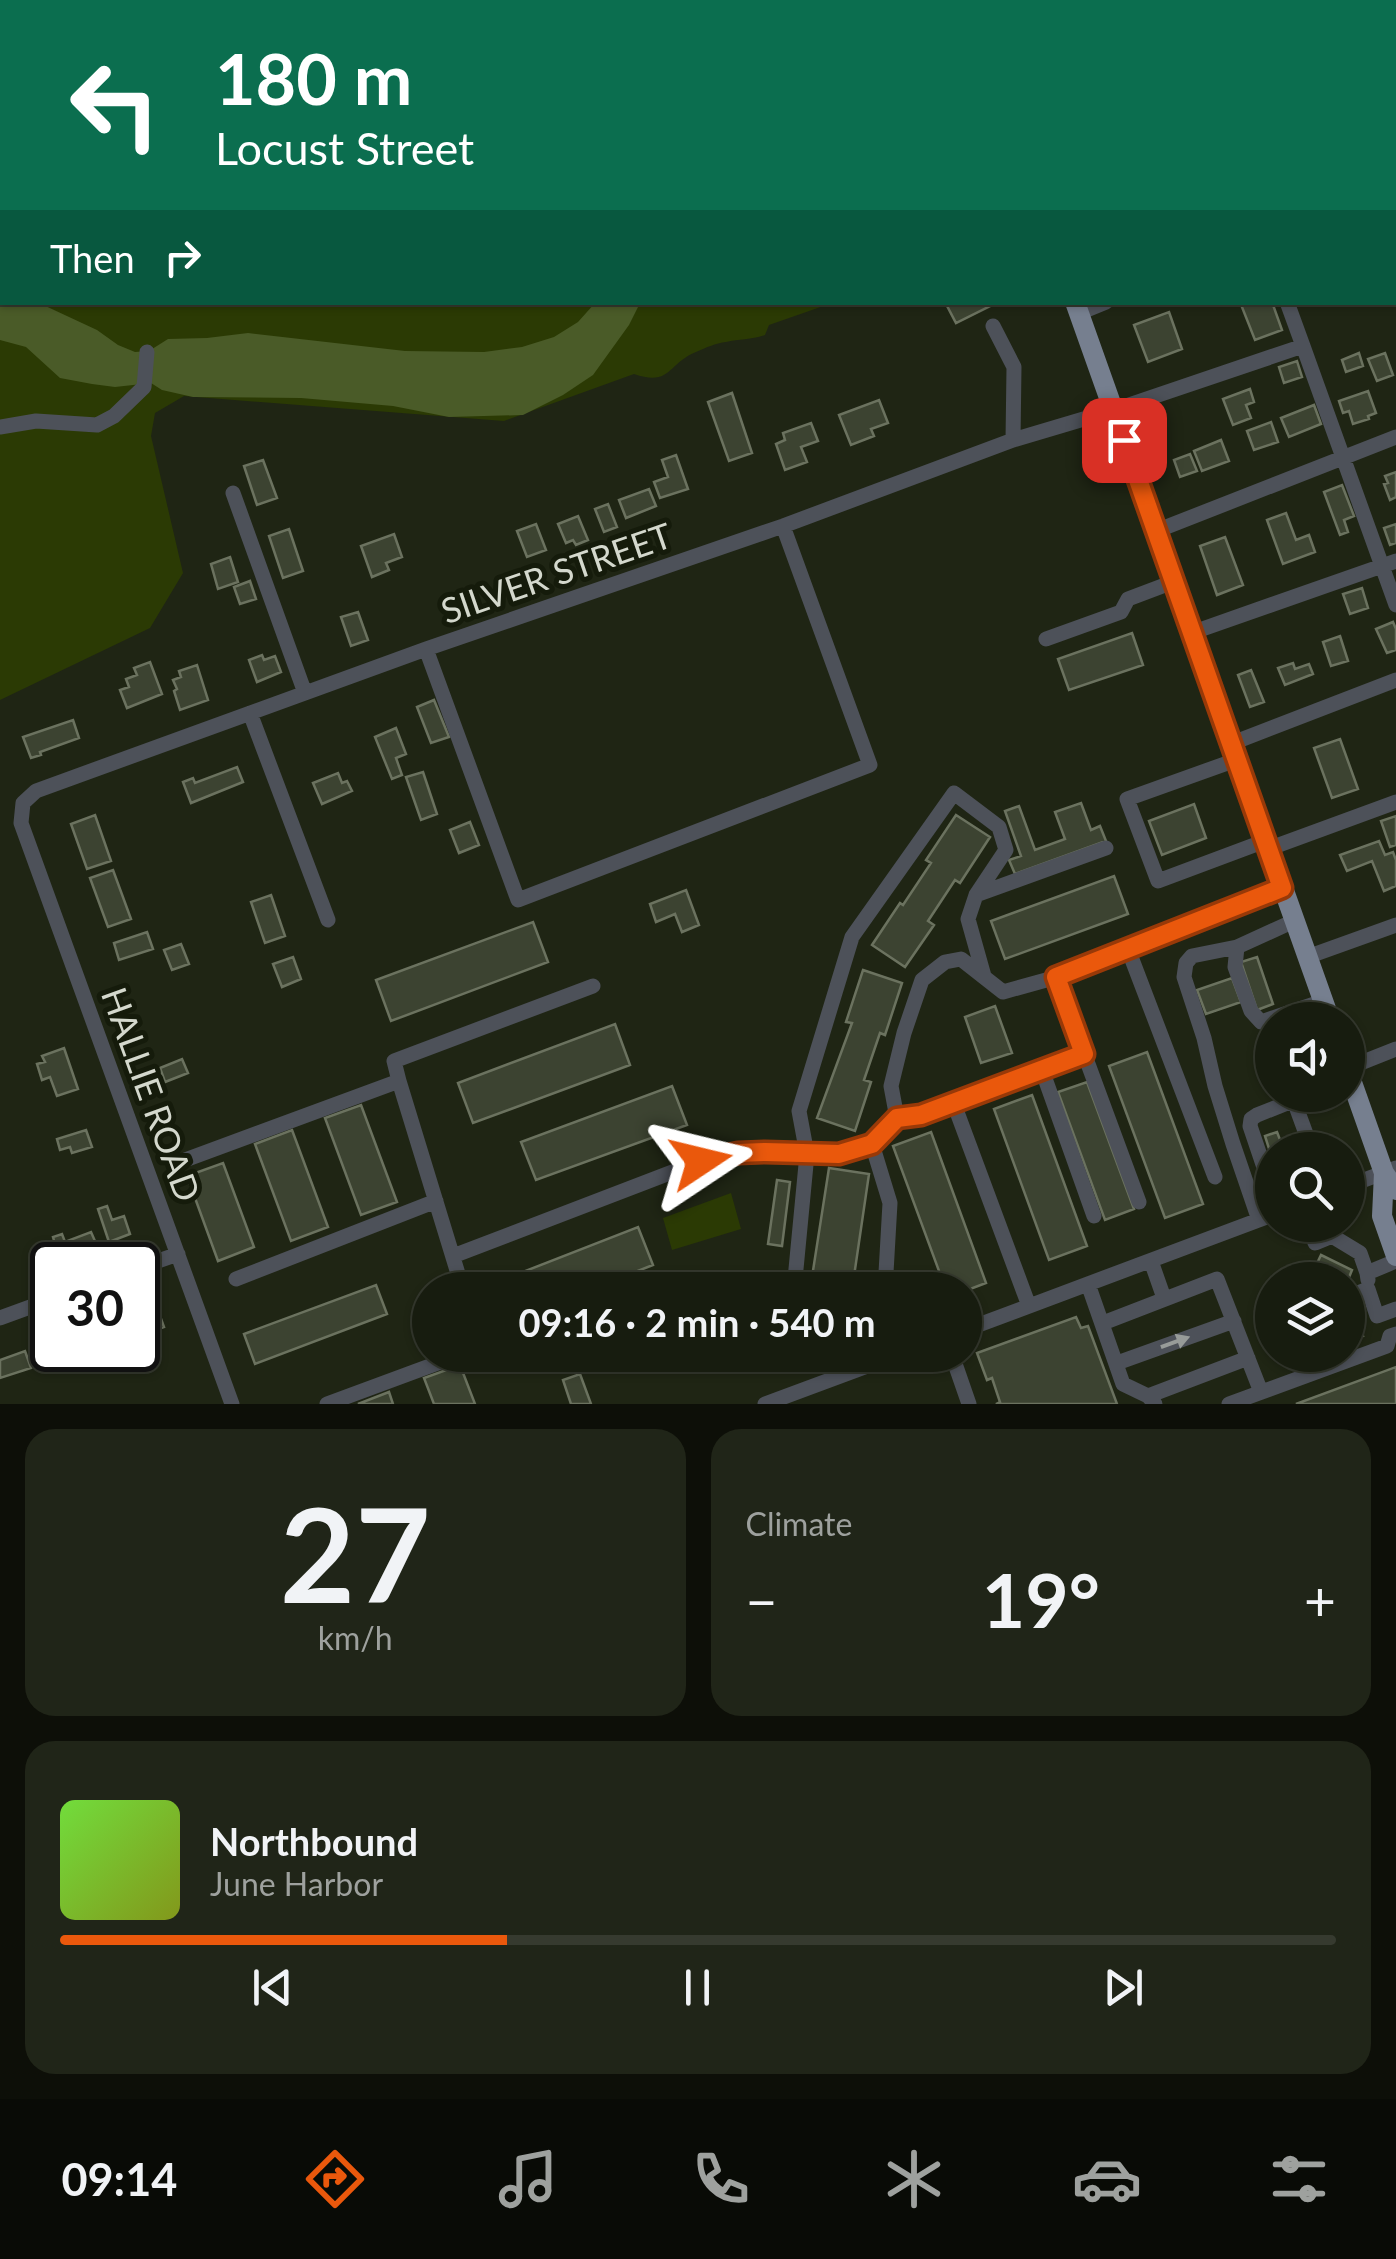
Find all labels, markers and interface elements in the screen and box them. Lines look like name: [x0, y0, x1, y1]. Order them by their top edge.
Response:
text: 180 m: [215, 36, 412, 120]
icon: left: [50, 40, 180, 170]
text: Locust Street: [215, 121, 474, 175]
icon: right: [155, 230, 210, 285]
text: Then: [50, 235, 135, 281]
pin: [1082, 398, 1167, 483]
icon: arrive: [1097, 413, 1152, 468]
street label: SILVER STREET: [435, 513, 677, 631]
street label: HALLIE ROAD: [94, 981, 210, 1207]
map controls: [1255, 1002, 1365, 1372]
button: sound: [1255, 1002, 1365, 1112]
position arrow: [649, 1109, 753, 1213]
button: search: [1255, 1132, 1365, 1242]
speed limit sign: 30: [30, 1242, 160, 1372]
button: layers: [1255, 1262, 1365, 1372]
text: 09:16 · 2 min · 540 m: [518, 1299, 876, 1345]
one-way arrow: [1161, 1334, 1191, 1349]
text: 27: [280, 1475, 431, 1631]
text: Climate: [746, 1504, 852, 1543]
text: 19°: [982, 1554, 1100, 1644]
text: −: [746, 1567, 777, 1633]
text: +: [1304, 1567, 1336, 1633]
text: km/h: [318, 1618, 393, 1657]
text: Northbound: [210, 1818, 418, 1864]
text: June Harbor: [210, 1864, 383, 1903]
icon: previous: [245, 1960, 300, 2015]
icon: pause: [670, 1960, 725, 2015]
icon: next: [1096, 1960, 1151, 2015]
icon: directions: [300, 2144, 370, 2214]
icon: music: [493, 2144, 563, 2214]
icon: phone: [686, 2144, 756, 2214]
icon: climate: [879, 2144, 949, 2214]
icon: car: [1072, 2144, 1142, 2214]
icon: filters: [1264, 2144, 1334, 2214]
text: 09:14: [61, 2152, 177, 2206]

